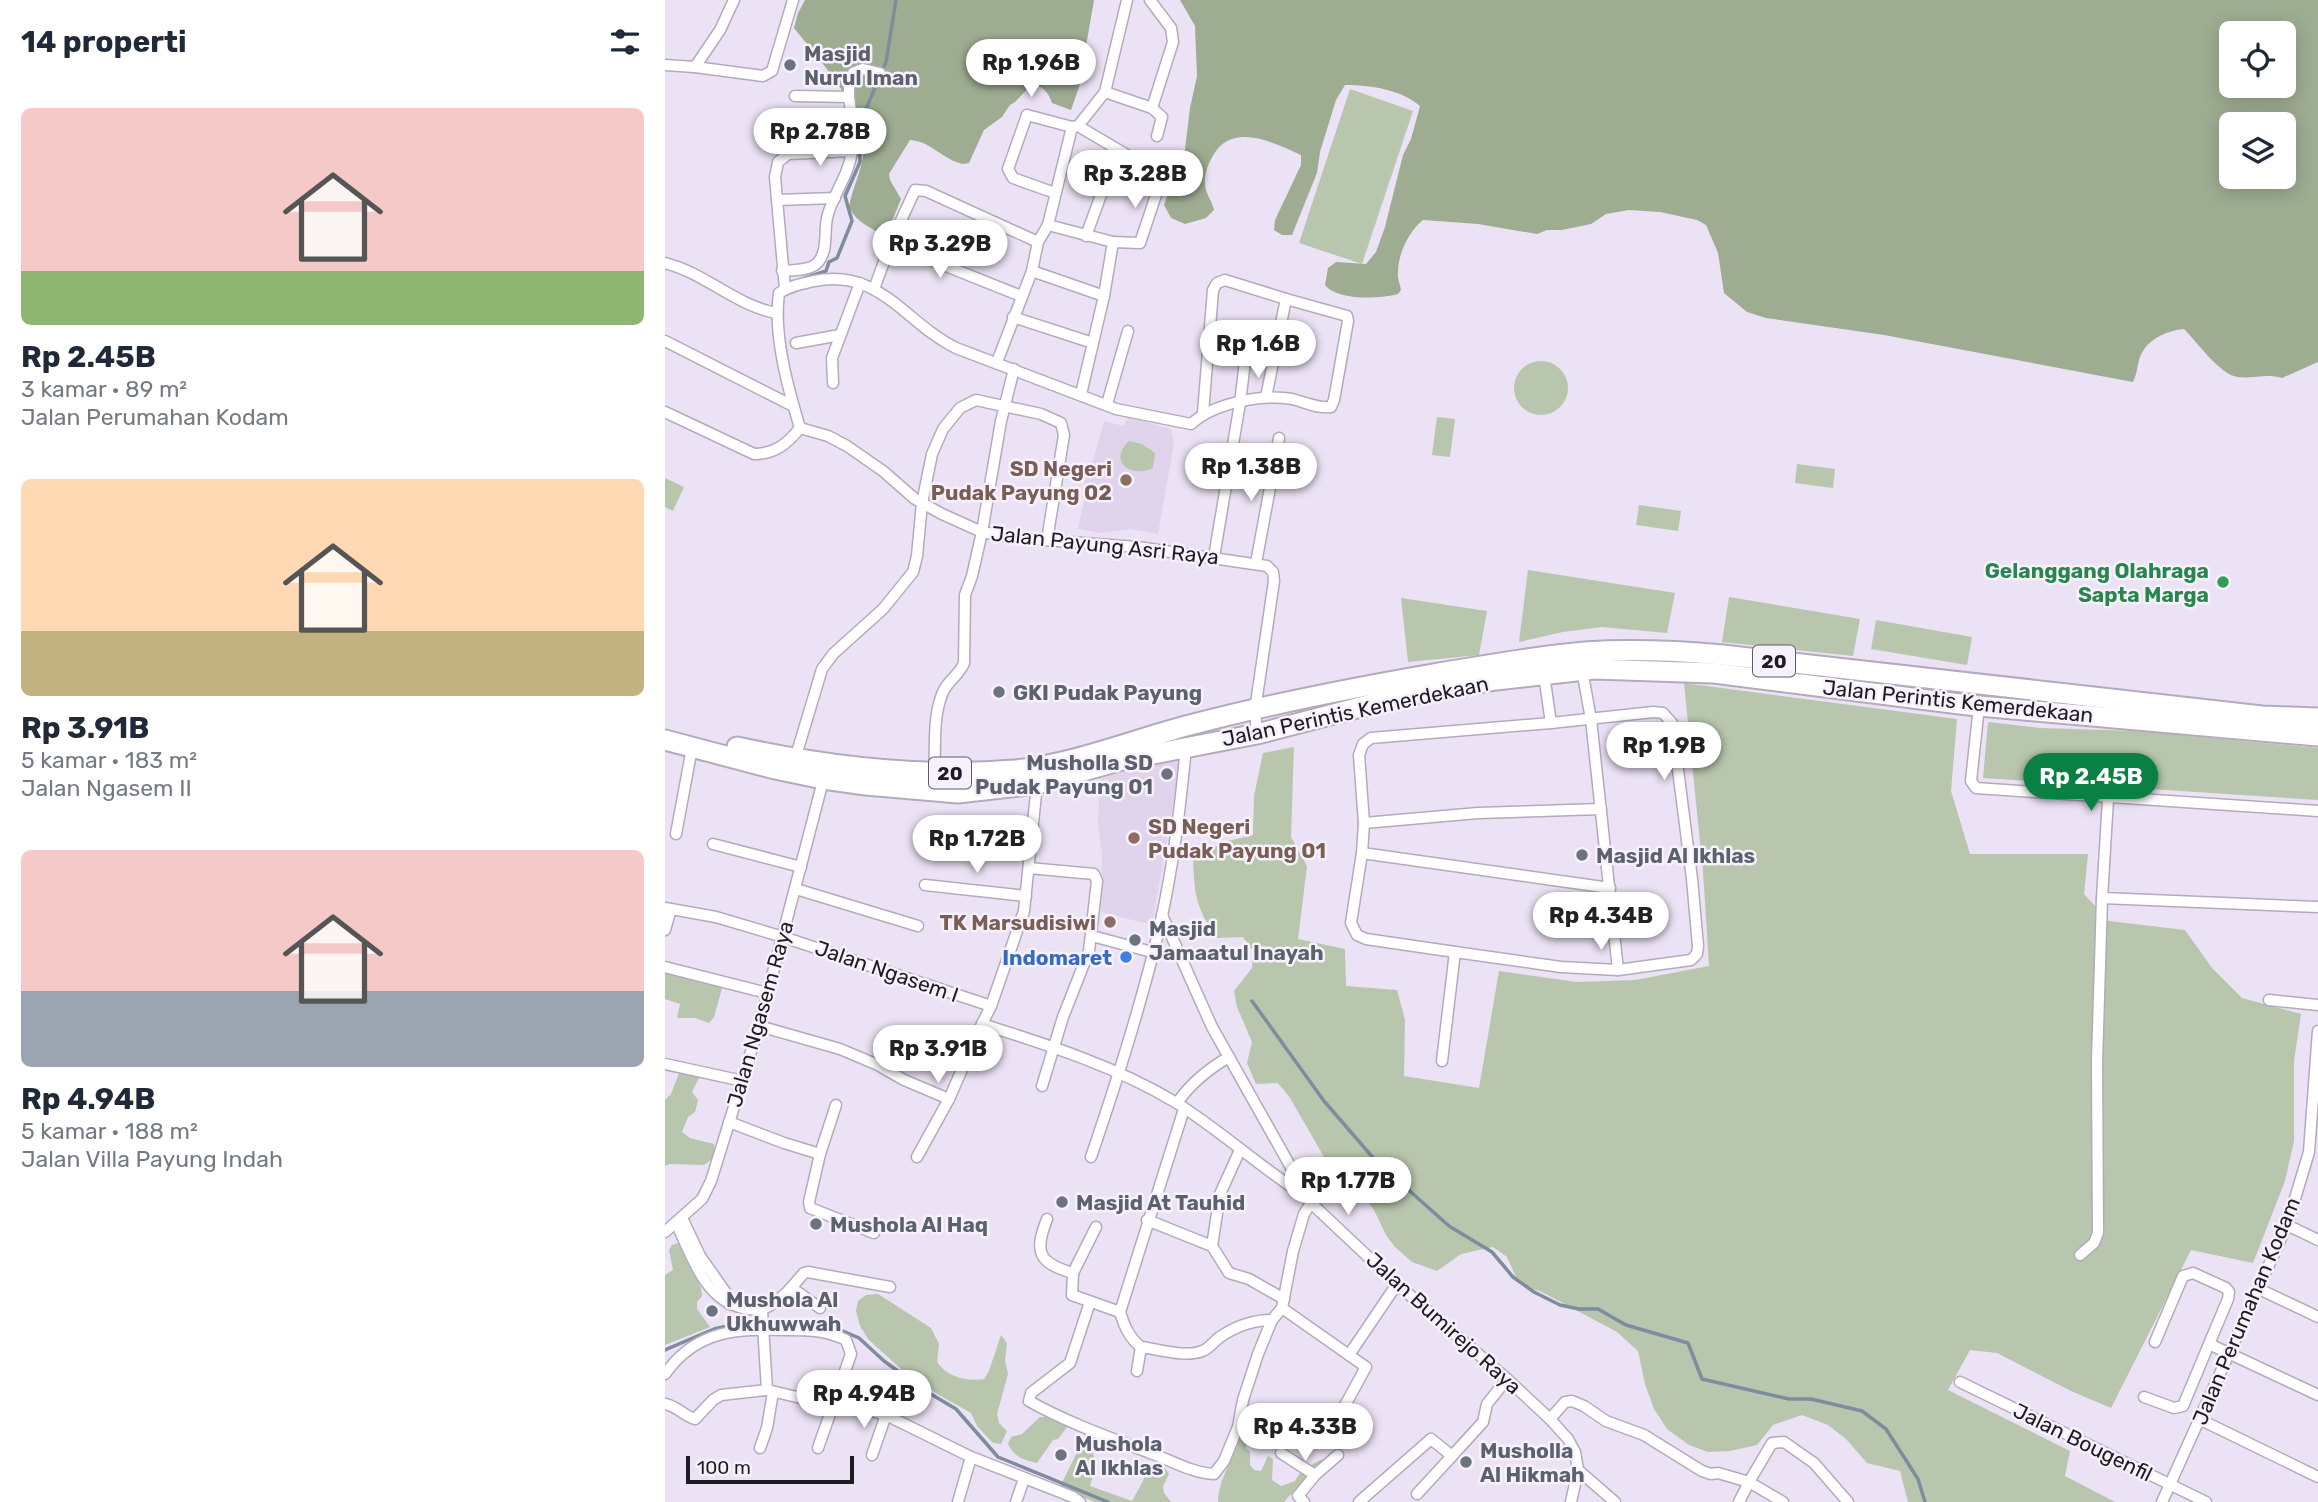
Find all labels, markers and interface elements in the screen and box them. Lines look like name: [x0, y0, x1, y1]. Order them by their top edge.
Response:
map controls: [2219, 21, 2296, 189]
button: locate: [2219, 21, 2296, 98]
icon: filters: [606, 23, 644, 61]
text: 14 properti: [21, 24, 187, 60]
pin: Rp 1.96B: [959, 40, 1103, 99]
place label: Masjid Nurul Iman: [804, 41, 918, 90]
text: Rp 1.96B: [982, 48, 1080, 76]
marker: Masjid Nurul Iman: [782, 57, 798, 73]
pin: Rp 2.78B: [748, 108, 892, 168]
button: layers: [2219, 112, 2296, 189]
text: Rp 2.78B: [769, 117, 871, 145]
pin: Rp 3.28B: [1063, 150, 1207, 210]
icon: home: [270, 154, 396, 280]
text: Rp 3.28B: [1083, 159, 1187, 187]
pin: Rp 3.29B: [868, 220, 1012, 280]
text: Rp 3.29B: [889, 229, 991, 257]
pin: Rp 1.6B: [1193, 320, 1323, 380]
text: Rp 1.6B: [1216, 329, 1300, 357]
text: Rp 2.45B: [21, 339, 156, 375]
text: 3 kamar · 89 m²: [21, 375, 187, 403]
text: Jalan Perumahan Kodam: [21, 403, 289, 431]
pin: Rp 1.38B: [1179, 444, 1323, 503]
text: Rp 1.38B: [1201, 452, 1301, 480]
place label: SD Negeri Pudak Payung 02: [931, 456, 1112, 505]
marker: SD Negeri Pudak Payung 02: [1118, 472, 1134, 488]
street label: Jalan Payung Asri Raya: [990, 521, 1220, 569]
icon: home: [270, 525, 396, 651]
place label: Gelanggang Olahraga Sapta Marga: [1985, 558, 2209, 607]
marker: Gelanggang Olahraga Sapta Marga: [2215, 574, 2231, 590]
road number: 20: [1753, 646, 1795, 676]
street label: Jalan Perintis Kemerdekaan: [1219, 670, 1491, 752]
street label: Jalan Perintis Kemerdekaan: [1821, 674, 2095, 728]
place label: GKI Pudak Payung: [1013, 680, 1202, 705]
marker: GKI Pudak Payung: [991, 684, 1007, 700]
text: Rp 3.91B: [21, 710, 149, 746]
pin: Rp 1.9B: [1599, 722, 1729, 782]
text: Rp 1.9B: [1622, 731, 1706, 759]
text: 5 kamar · 183 m²: [21, 746, 197, 774]
place label: Musholla SD Pudak Payung 01: [975, 750, 1153, 799]
pin: Rp 2.45B: [2019, 754, 2163, 813]
road number: 20: [929, 758, 971, 788]
text: Rp 2.45B: [2039, 762, 2143, 790]
marker: Musholla SD Pudak Payung 01: [1159, 766, 1175, 782]
text: Jalan Ngasem II: [21, 774, 192, 802]
place label: SD Negeri Pudak Payung 01: [1148, 814, 1326, 863]
pin: Rp 1.72B: [905, 816, 1049, 875]
text: Rp 1.72B: [929, 824, 1025, 852]
marker: SD Negeri Pudak Payung 01: [1126, 830, 1142, 846]
place label: Masjid Al Ikhlas: [1596, 843, 1755, 868]
marker: Masjid Al Ikhlas: [1574, 847, 1590, 863]
pin: Rp 4.34B: [1529, 892, 1673, 952]
icon: home: [270, 896, 396, 1022]
text: Rp 4.34B: [1549, 901, 1653, 929]
place label: TK Marsudisiwi: [940, 910, 1096, 935]
marker: TK Marsudisiwi: [1102, 914, 1118, 930]
place label: Masjid Jamaatul Inayah: [1149, 916, 1324, 965]
street label: Jalan Ngasem Raya: [721, 918, 799, 1110]
marker: Masjid Jamaatul Inayah: [1127, 932, 1143, 948]
street label: Jalan Ngasem I: [812, 935, 962, 1007]
place label: Indomaret: [1002, 945, 1112, 970]
marker: Indomaret: [1118, 949, 1134, 965]
pin: Rp 3.91B: [866, 1026, 1010, 1085]
text: Rp 3.91B: [889, 1034, 987, 1062]
text: Rp 4.94B: [21, 1081, 155, 1117]
text: 5 kamar · 188 m²: [21, 1117, 198, 1145]
text: Jalan Villa Payung Indah: [21, 1145, 283, 1173]
pin: Rp 1.77B: [1276, 1158, 1420, 1217]
text: Rp 1.77B: [1300, 1166, 1396, 1194]
place label: Masjid At Tauhid: [1076, 1190, 1245, 1215]
marker: Masjid At Tauhid: [1054, 1194, 1070, 1210]
street label: Jalan Perumahan Kodam: [2187, 1194, 2305, 1428]
place label: Mushola Al Haq: [830, 1212, 988, 1237]
marker: Mushola Al Haq: [808, 1216, 824, 1232]
street label: Jalan Bumirejo Raya: [1361, 1247, 1527, 1399]
place label: Mushola Al Ukhuwwah: [726, 1287, 841, 1336]
marker: Mushola Al Ukhuwwah: [704, 1303, 720, 1319]
pin: Rp 4.94B: [792, 1370, 936, 1430]
text: Rp 4.94B: [813, 1379, 915, 1407]
street label: Jalan Bougenfil: [2009, 1398, 2157, 1486]
pin: Rp 4.33B: [1233, 1404, 1377, 1463]
text: Rp 4.33B: [1253, 1412, 1357, 1440]
place label: Mushola Al Ikhlas: [1075, 1431, 1163, 1480]
place label: Musholla Al Hikmah: [1480, 1438, 1585, 1487]
marker: Mushola Al Ikhlas: [1053, 1447, 1069, 1463]
scale bar: [686, 1453, 854, 1485]
marker: Musholla Al Hikmah: [1458, 1454, 1474, 1470]
text: 100 m: [697, 1456, 751, 1479]

